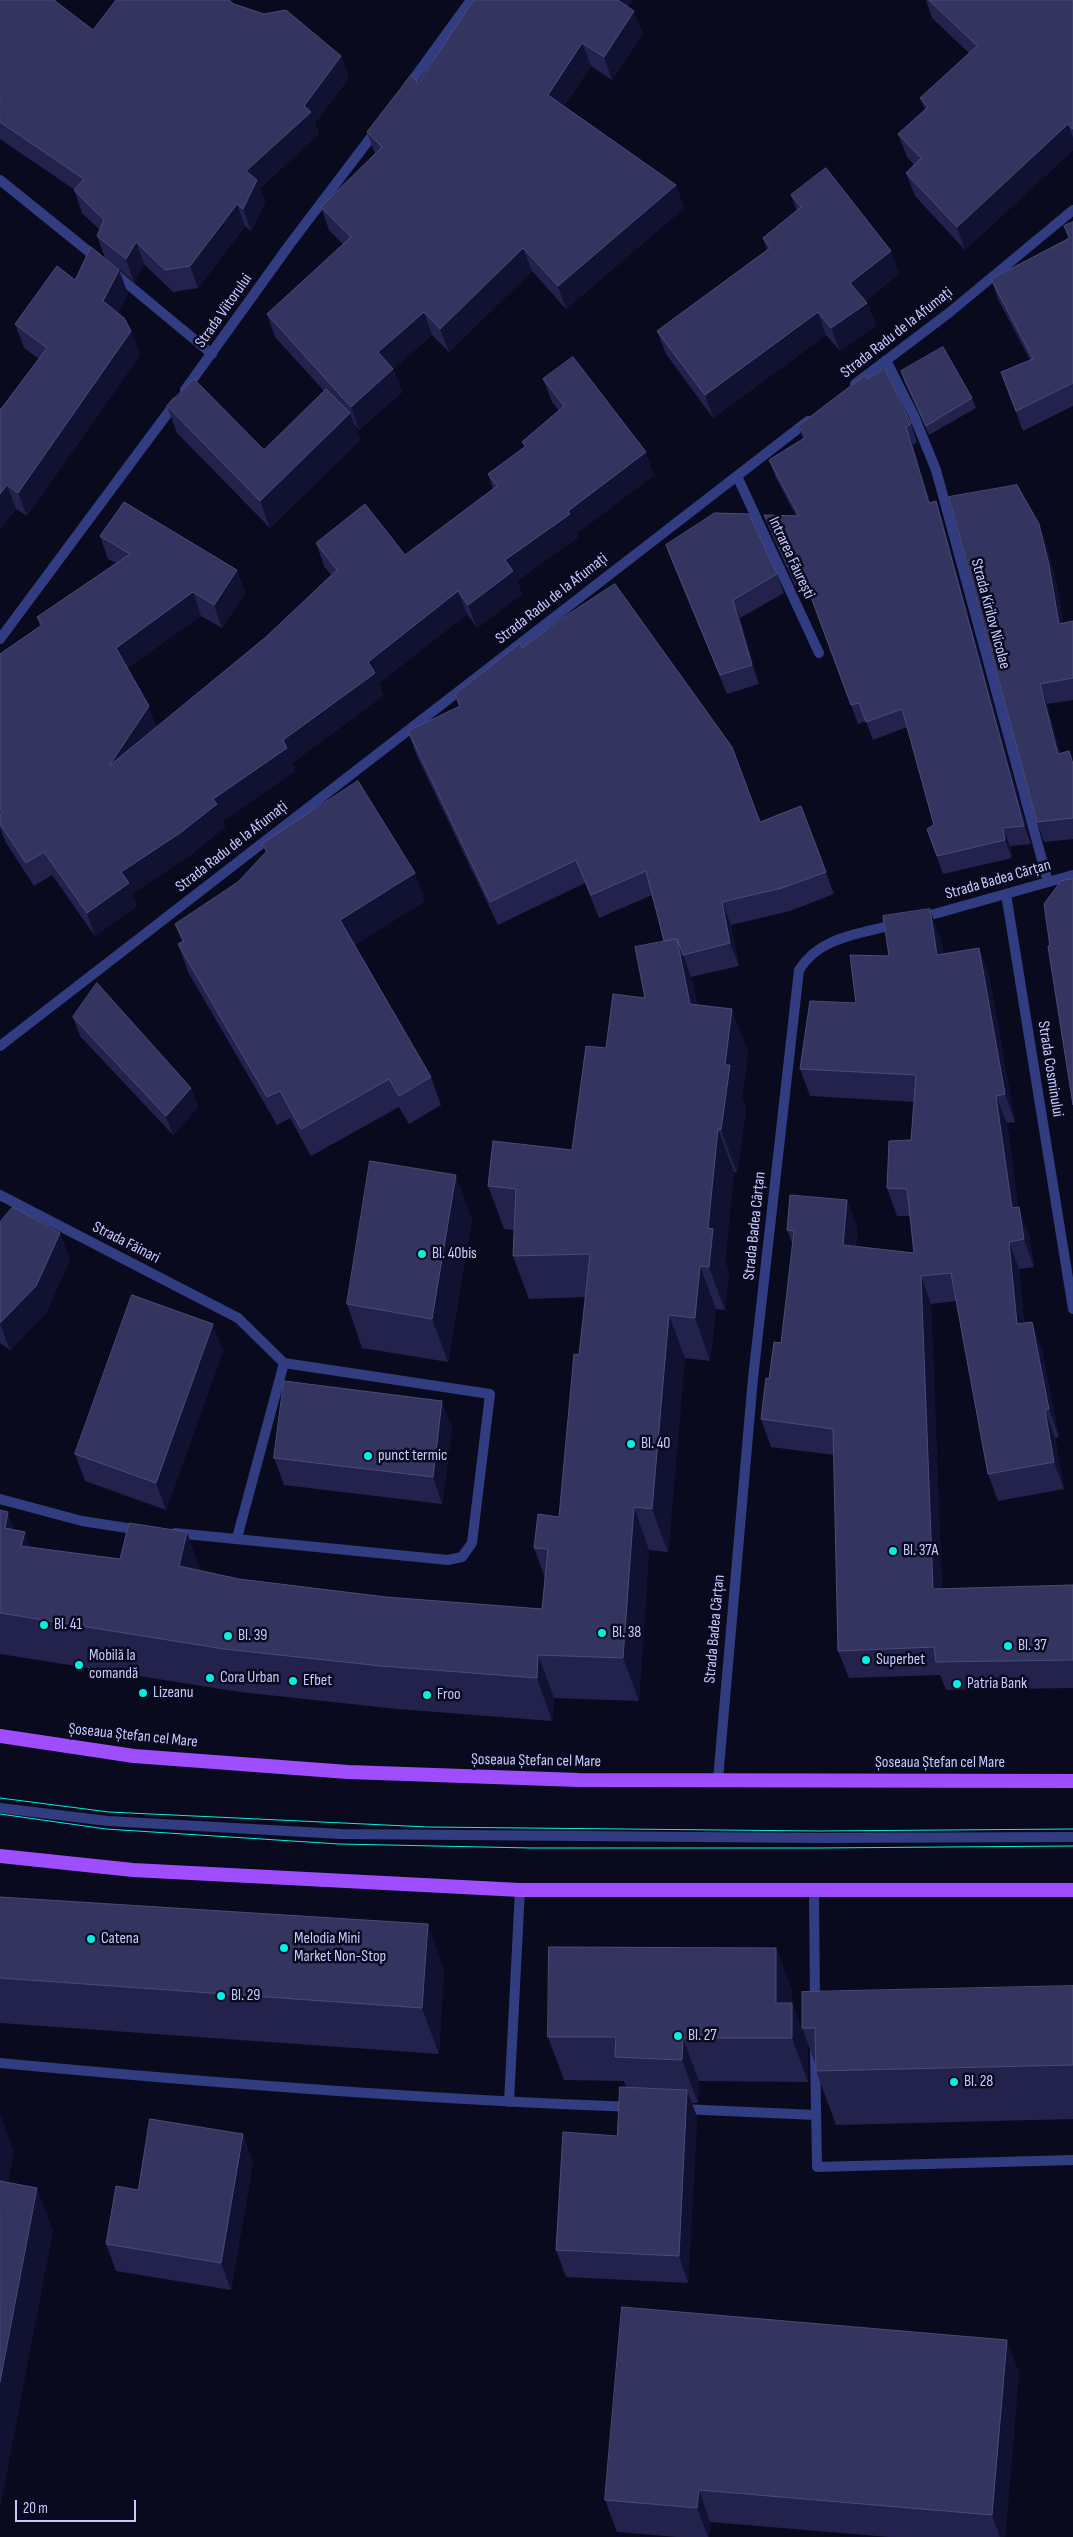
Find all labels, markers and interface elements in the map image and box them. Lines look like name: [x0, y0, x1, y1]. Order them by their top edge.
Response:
street label: Strada Viitorului: [191, 270, 257, 352]
street label: Strada Radu de la Afumați: [837, 283, 957, 383]
street label: Intrarea Făurești: [764, 514, 818, 602]
street label: Strada Radu de la Afumați: [492, 549, 612, 649]
street label: Strada Kirilov Nicolae: [966, 557, 1014, 671]
street label: Strada Radu de la Afumați: [172, 797, 292, 897]
street label: Strada Badea Cârțan: [943, 856, 1053, 904]
street label: Strada Cosminului: [1033, 1020, 1067, 1118]
street label: Strada Badea Cârțan: [740, 1171, 770, 1281]
street label: Strada Făinari: [89, 1218, 163, 1268]
place label: Bl. 40bis: [432, 1244, 477, 1264]
marker: Bl. 40bis: [416, 1248, 428, 1260]
place label: Bl. 40: [641, 1434, 670, 1454]
marker: Bl. 40: [625, 1438, 637, 1450]
place label: punct termic: [378, 1446, 447, 1466]
marker: punct termic: [362, 1450, 374, 1462]
place label: Bl. 37A: [903, 1541, 938, 1561]
marker: Bl. 37A: [887, 1545, 899, 1557]
street label: Strada Badea Cârțan: [701, 1574, 729, 1684]
place label: Bl. 41: [54, 1615, 82, 1635]
marker: Bl. 41: [38, 1619, 50, 1631]
place label: Bl. 38: [612, 1623, 641, 1643]
place label: Bl. 39: [238, 1626, 267, 1646]
marker: Bl. 38: [596, 1627, 608, 1639]
marker: Bl. 39: [222, 1630, 234, 1642]
place label: Bl. 37: [1018, 1636, 1047, 1656]
marker: Bl. 37: [1002, 1640, 1014, 1652]
place label: Mobilă la comandă: [89, 1646, 138, 1684]
place label: Superbet: [876, 1650, 925, 1670]
marker: Superbet: [860, 1654, 872, 1666]
marker: Mobilă la comandă: [73, 1659, 85, 1671]
place label: Cora Urban: [220, 1668, 279, 1688]
place label: Efbet: [303, 1671, 332, 1691]
marker: Cora Urban: [204, 1672, 216, 1684]
place label: Patria Bank: [967, 1674, 1027, 1694]
marker: Efbet: [287, 1675, 299, 1687]
marker: Patria Bank: [951, 1678, 963, 1690]
place label: Lizeanu: [153, 1683, 194, 1703]
place label: Froo: [437, 1685, 461, 1705]
marker: Lizeanu: [137, 1687, 149, 1699]
marker: Froo: [421, 1689, 433, 1701]
street label: Șoseaua Ștefan cel Mare: [67, 1720, 199, 1752]
street label: Șoseaua Ștefan cel Mare: [471, 1750, 601, 1772]
street label: Șoseaua Ștefan cel Mare: [875, 1753, 1005, 1773]
place label: Catena: [101, 1929, 139, 1949]
place label: Melodia Mini Market Non-Stop: [294, 1929, 386, 1967]
marker: Catena: [85, 1933, 97, 1945]
marker: Melodia Mini Market Non-Stop: [278, 1942, 290, 1954]
place label: Bl. 29: [231, 1986, 260, 2006]
marker: Bl. 29: [215, 1990, 227, 2002]
place label: Bl. 27: [688, 2026, 717, 2046]
marker: Bl. 27: [672, 2030, 684, 2042]
place label: Bl. 28: [964, 2072, 993, 2092]
marker: Bl. 28: [948, 2076, 960, 2088]
scale bar: [18, 2490, 139, 2522]
text: 20 m: [23, 2499, 48, 2518]

